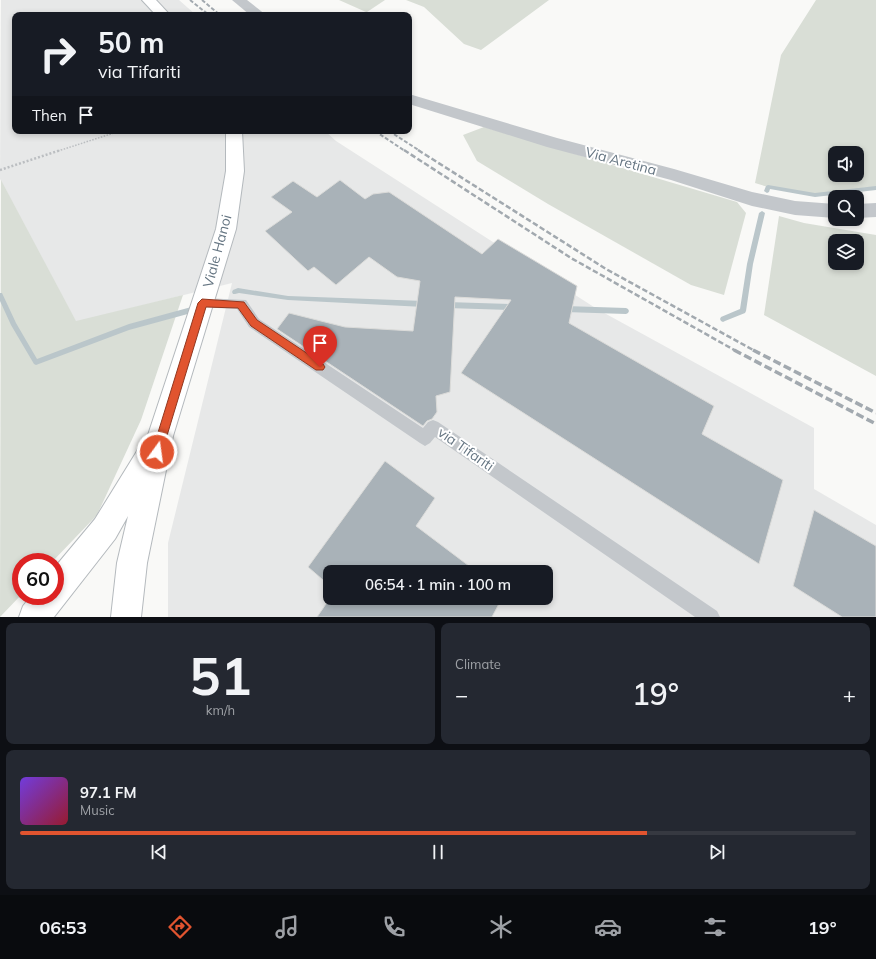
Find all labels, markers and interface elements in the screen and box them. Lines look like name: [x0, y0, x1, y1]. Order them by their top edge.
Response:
text: 50 m: [98, 25, 164, 60]
icon: right: [32, 28, 84, 80]
text: via Tifariti: [98, 60, 181, 83]
icon: arrive: [75, 104, 97, 126]
text: Then: [32, 106, 67, 125]
street label: Via Aretina: [583, 143, 659, 179]
map controls: [828, 146, 864, 270]
button: sound: [828, 146, 864, 182]
button: search: [828, 190, 864, 226]
street label: Viale Hanoi: [199, 213, 235, 289]
button: layers: [828, 234, 864, 270]
pin: [303, 326, 337, 367]
icon: arrive: [309, 332, 331, 354]
street label: via Tifariti: [434, 423, 498, 475]
position arrow: [136, 431, 178, 473]
speed limit sign: 60: [12, 553, 64, 605]
text: 06:54 · 1 min · 100 m: [365, 575, 511, 594]
text: 51: [189, 643, 252, 708]
text: Climate: [455, 656, 501, 672]
text: 19°: [632, 675, 679, 713]
text: −: [455, 681, 468, 709]
text: +: [843, 681, 856, 709]
text: km/h: [206, 702, 235, 718]
text: 97.1 FM: [80, 783, 136, 802]
text: Music: [80, 802, 115, 818]
icon: previous: [148, 841, 170, 863]
icon: pause: [427, 841, 449, 863]
icon: next: [706, 841, 728, 863]
icon: directions: [166, 913, 194, 941]
icon: music: [273, 913, 301, 941]
icon: phone: [380, 913, 408, 941]
icon: climate: [487, 913, 515, 941]
icon: car: [594, 913, 622, 941]
icon: filters: [701, 913, 729, 941]
text: 06:53: [39, 916, 87, 939]
text: 19°: [808, 916, 836, 939]

